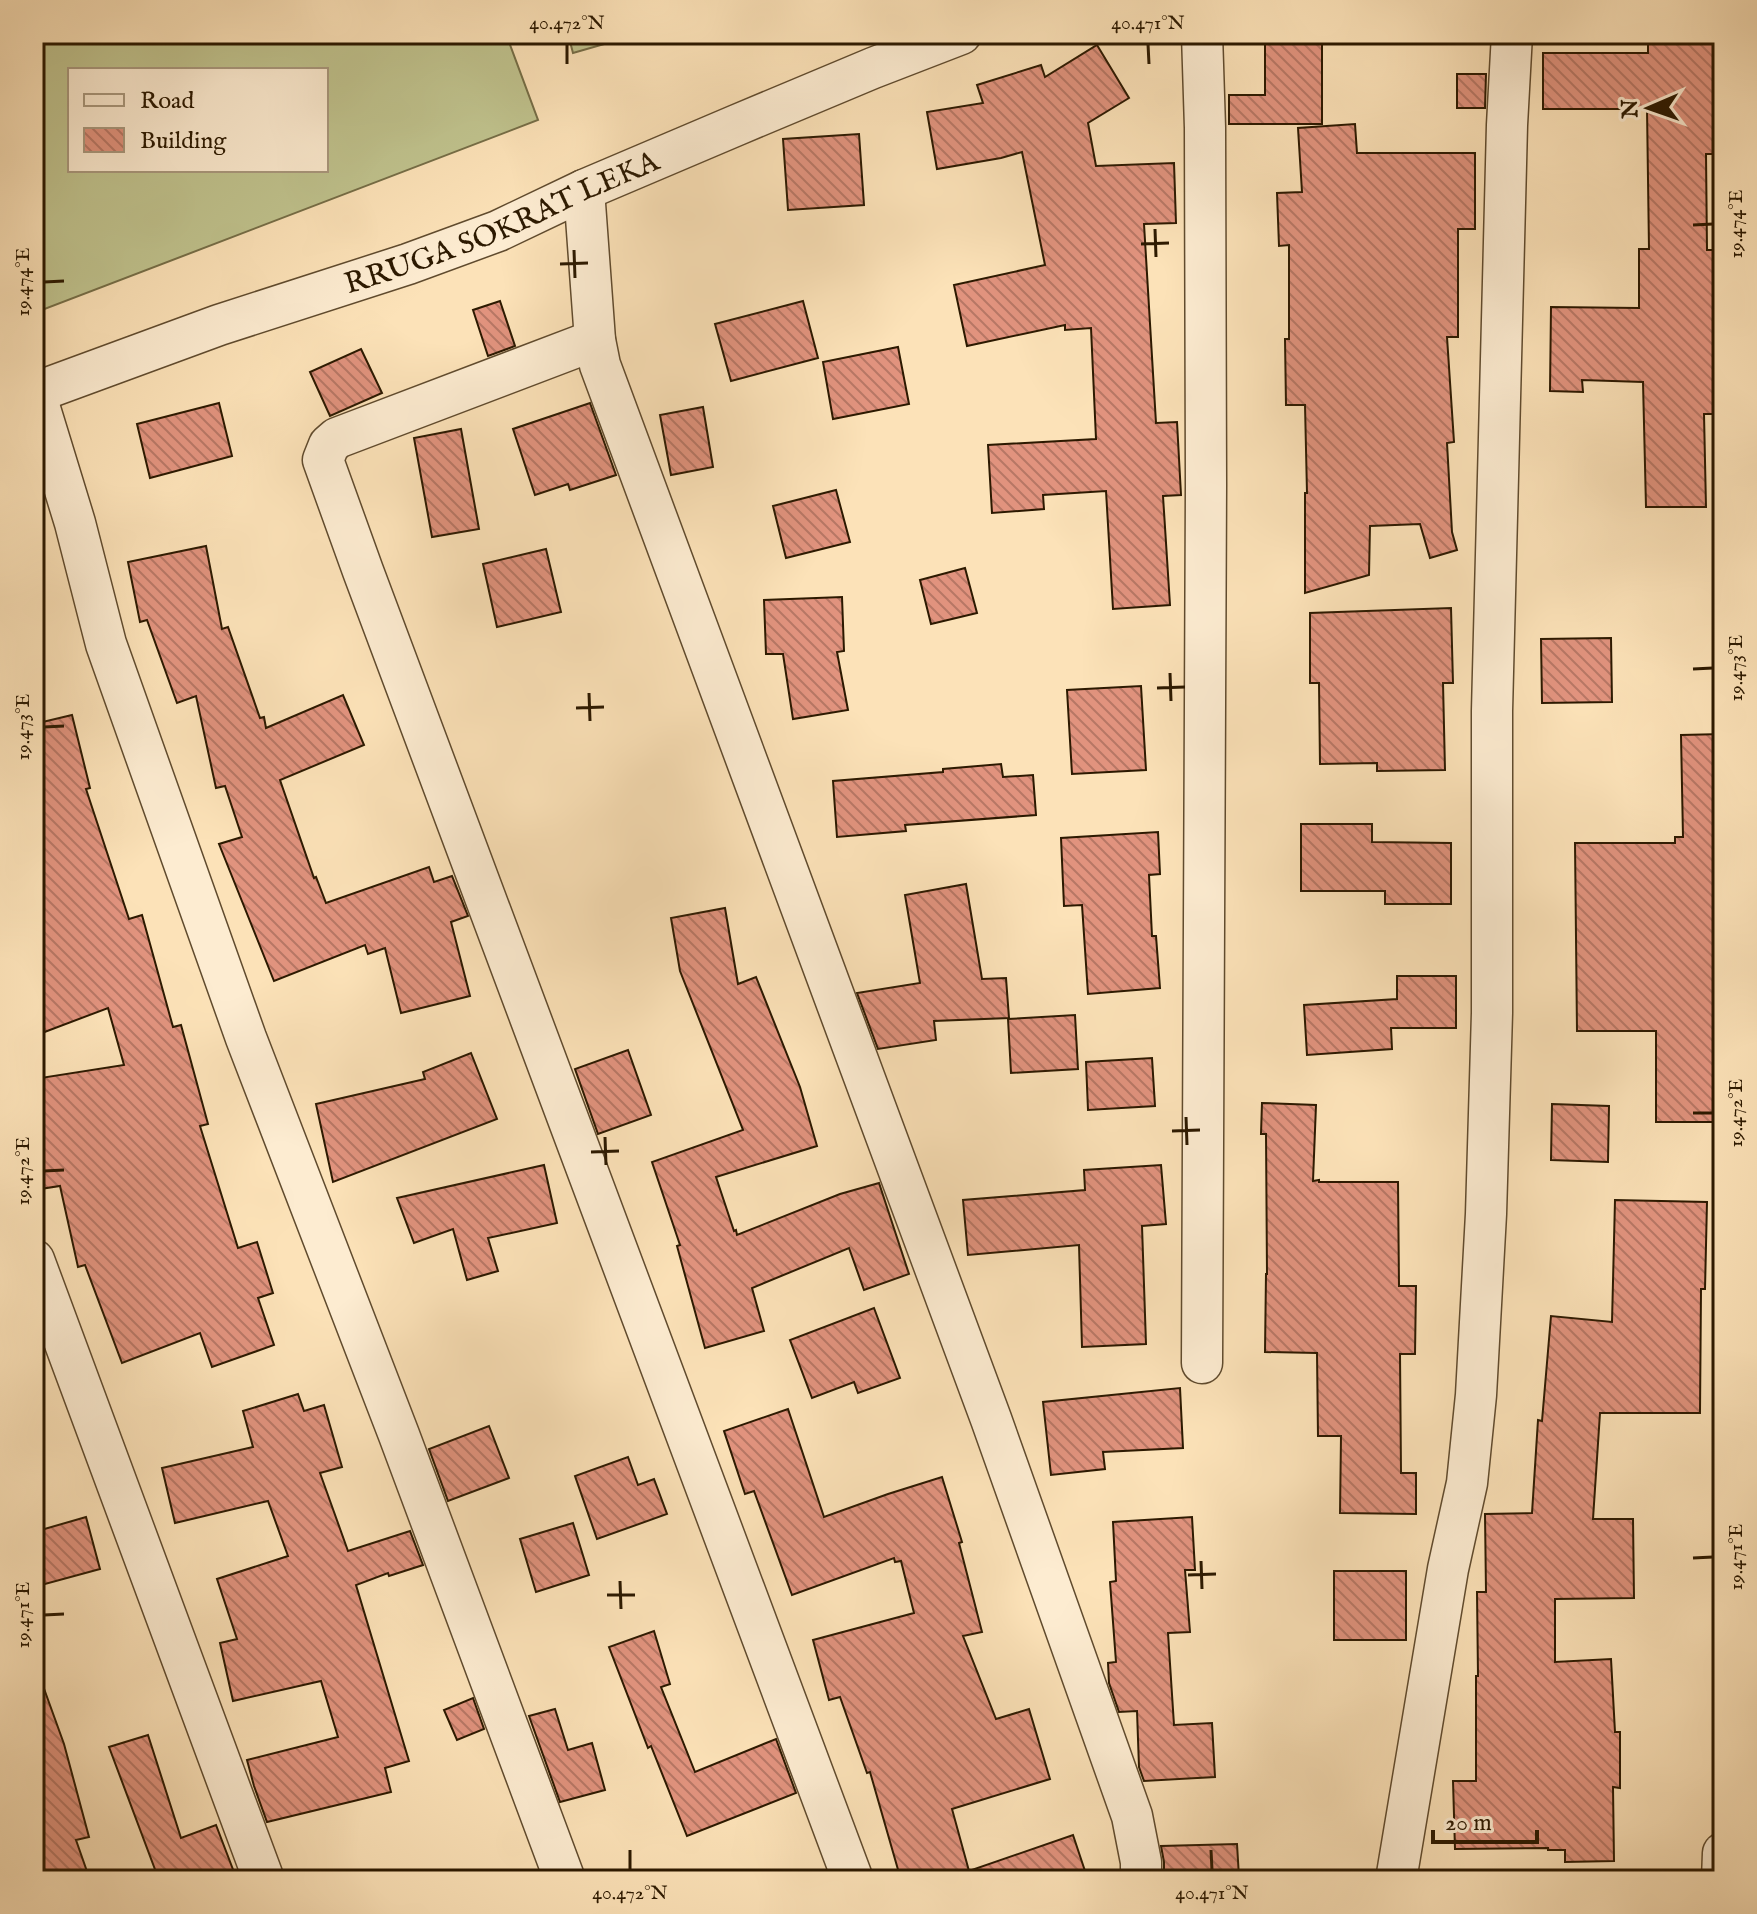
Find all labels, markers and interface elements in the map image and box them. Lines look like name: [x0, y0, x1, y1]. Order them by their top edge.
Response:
text: 40.472°N: [529, 11, 605, 36]
text: 40.471°N: [1111, 11, 1185, 36]
legend: [68, 68, 328, 172]
north arrow: [1609, 68, 1689, 148]
text: Road: [140, 86, 194, 117]
text: N: [1617, 99, 1645, 120]
text: Building: [140, 126, 227, 157]
street label: RRUGA SOKRAT LEKA: [340, 143, 666, 304]
text: 19.474°E: [1724, 189, 1749, 259]
text: 19.474°E: [11, 247, 36, 317]
text: 19.473°E: [1724, 634, 1749, 701]
text: 19.473°E: [11, 693, 36, 760]
text: 19.472°E: [1724, 1078, 1749, 1147]
text: 19.472°E: [11, 1136, 36, 1205]
text: 19.471°E: [1724, 1523, 1749, 1590]
text: 19.471°E: [11, 1581, 36, 1648]
scale bar: [1433, 1794, 1537, 1844]
text: 20 m: [1445, 1808, 1492, 1839]
text: 40.472°N: [592, 1881, 668, 1906]
text: 40.471°N: [1175, 1881, 1249, 1906]

